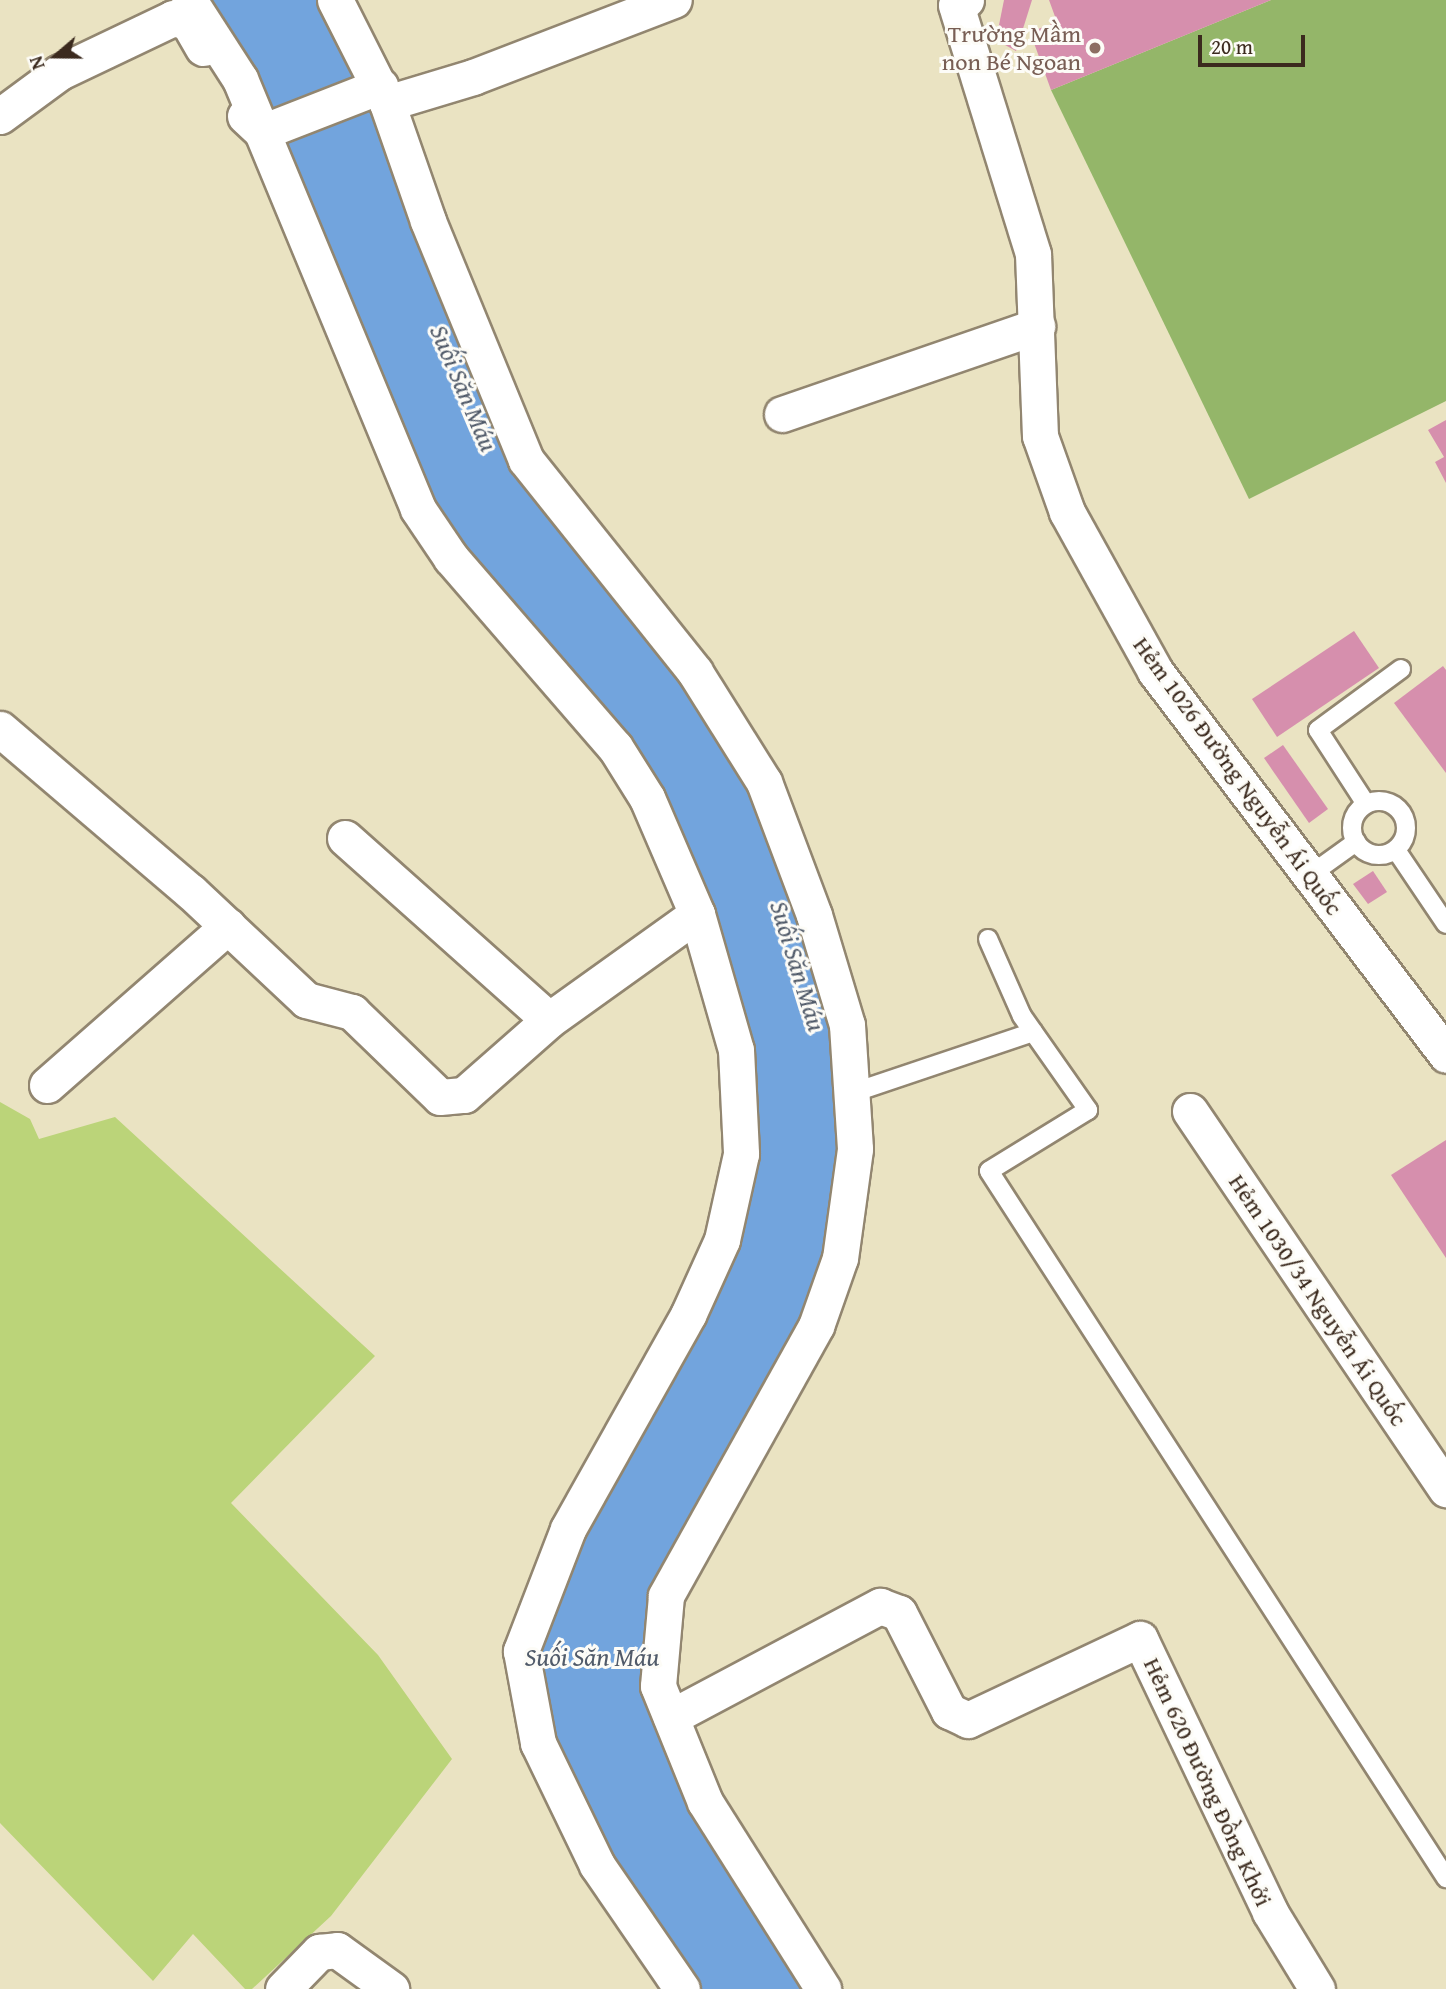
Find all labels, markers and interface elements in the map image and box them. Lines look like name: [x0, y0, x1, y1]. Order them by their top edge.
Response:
place label: Trường Mầm non Bé Ngoan: [942, 20, 1081, 76]
north arrow: [21, 21, 91, 91]
scale bar: [1201, 21, 1308, 65]
text: 20 m: [1211, 31, 1253, 62]
marker: Trường Mầm non Bé Ngoan: [1087, 40, 1103, 56]
text: N: [21, 52, 52, 74]
water label: Suối Săn Máu: [423, 320, 505, 456]
street label: Hẻm 1026 Đường Nguyễn Ái Quốc: [1127, 631, 1349, 921]
water label: Suối Săn Máu: [763, 897, 833, 1035]
street label: Hẻm 1030/34 Nguyễn Ái Quốc: [1223, 1169, 1413, 1431]
water label: Suối Săn Máu: [525, 1641, 659, 1673]
street label: Hẻm 620 Đường Đồng Khởi: [1138, 1653, 1278, 1911]

